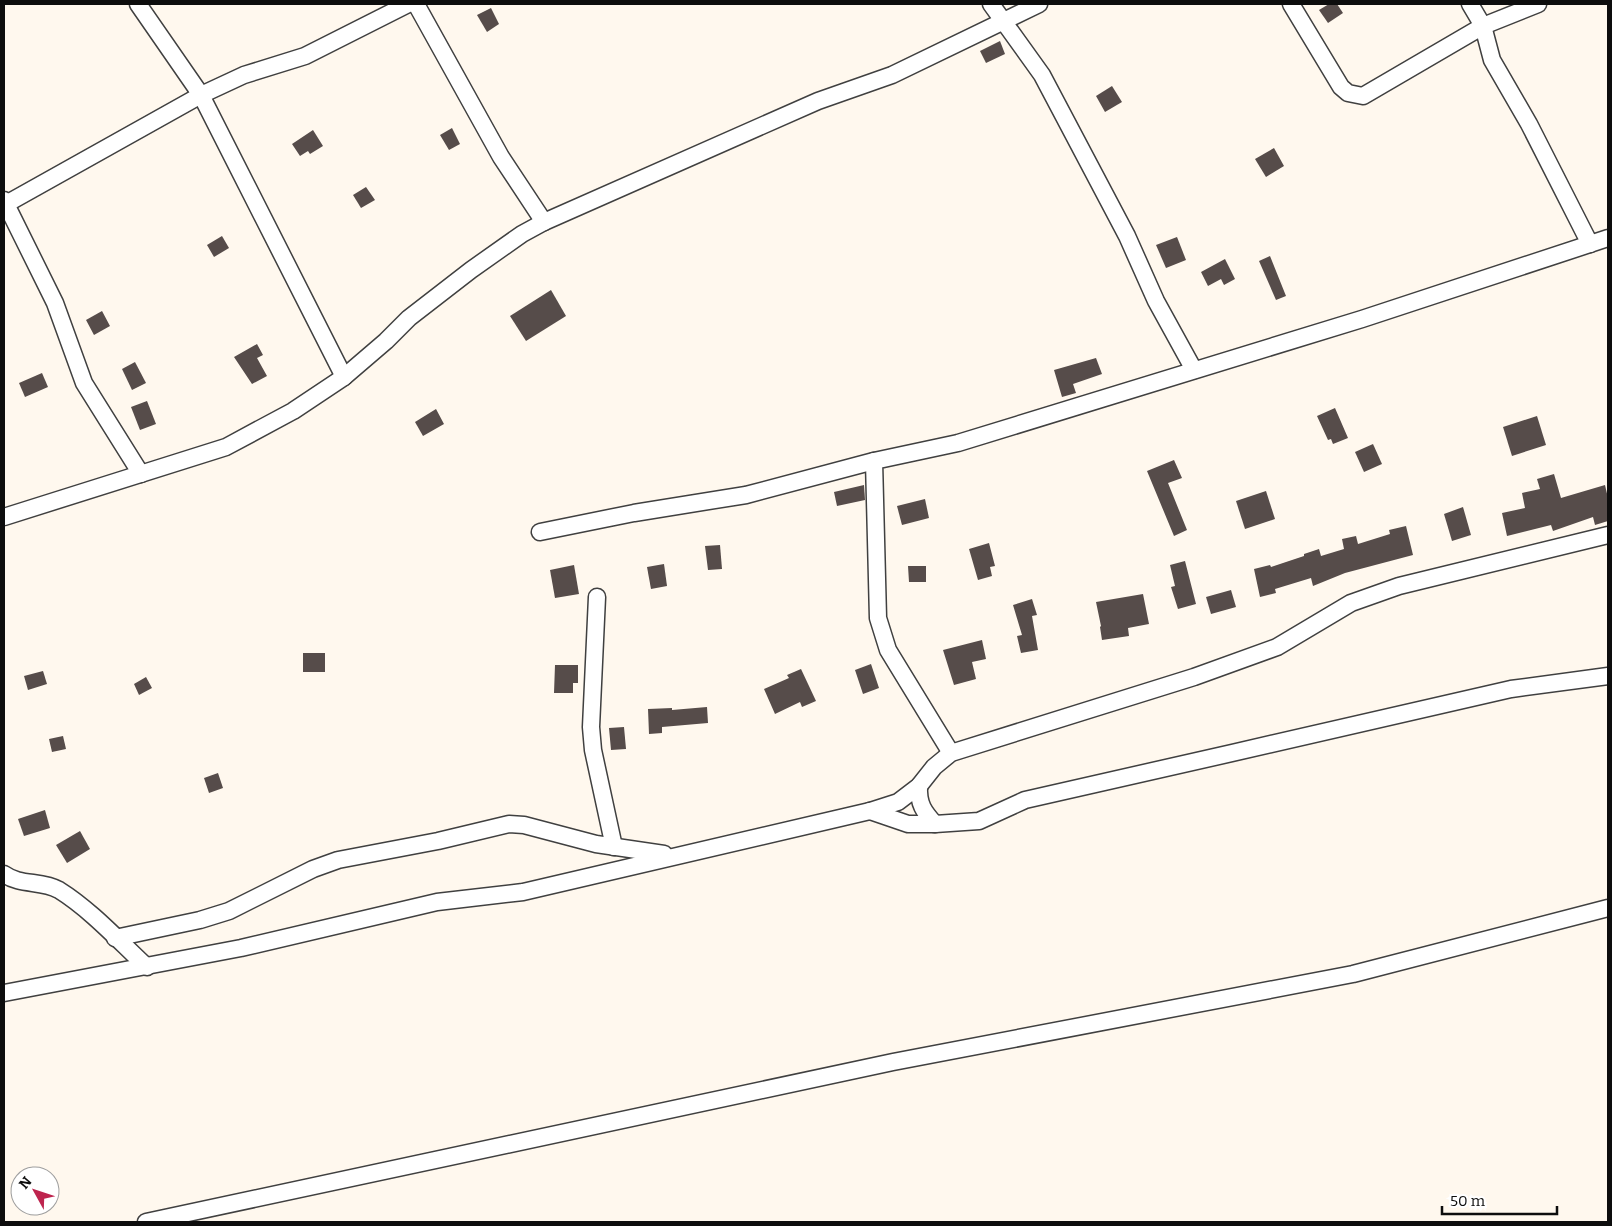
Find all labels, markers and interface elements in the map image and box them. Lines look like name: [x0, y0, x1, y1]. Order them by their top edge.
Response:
north arrow: [10, 1166, 60, 1216]
text: N: [15, 1173, 36, 1193]
scale bar: [1442, 1184, 1557, 1216]
text: 50 m: [1450, 1192, 1486, 1210]

